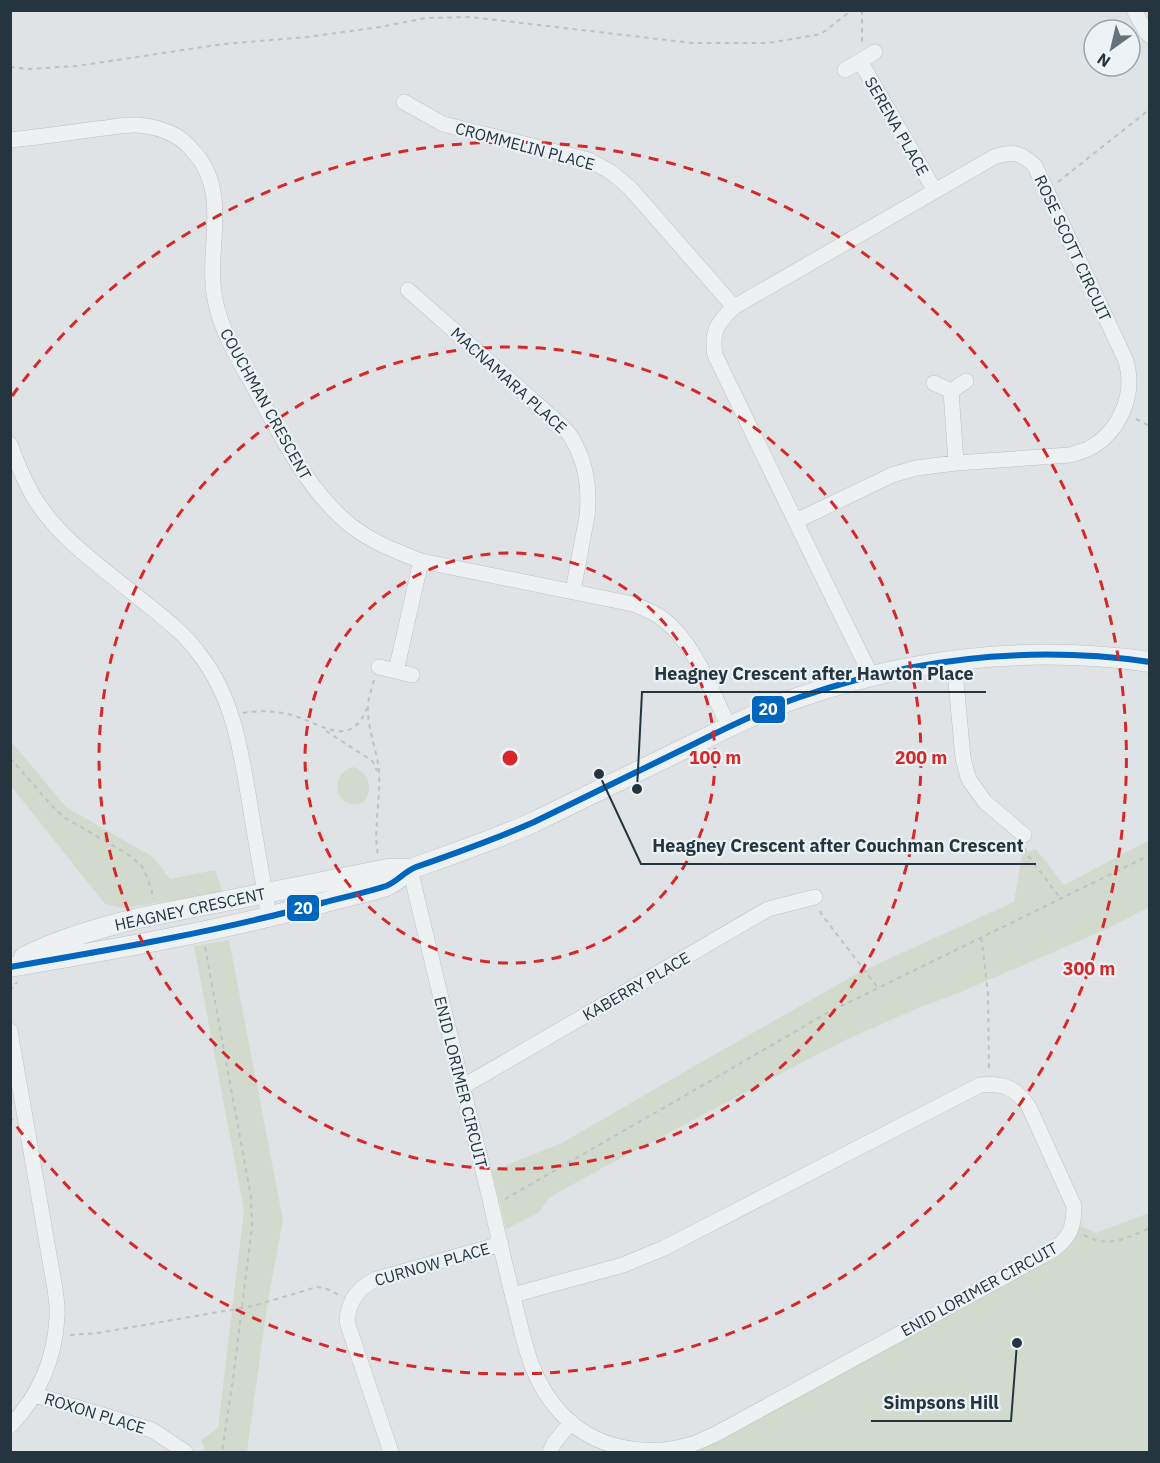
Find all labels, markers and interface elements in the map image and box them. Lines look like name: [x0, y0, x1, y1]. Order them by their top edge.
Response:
north arrow: [1082, 18, 1142, 78]
text: N: [1093, 49, 1114, 72]
street label: SERENA PLACE: [861, 73, 933, 179]
street label: CROMMELIN PLACE: [453, 118, 597, 174]
street label: ROSE SCOTT CIRCUIT: [1030, 172, 1116, 324]
street label: MACNAMARA PLACE: [447, 323, 571, 437]
street label: COUCHMAN CRESCENT: [216, 325, 316, 483]
callout: Heagney Crescent after Hawton Place: [642, 656, 986, 692]
text: Heagney Crescent after Hawton Place: [654, 662, 974, 685]
line badge: 20: [751, 695, 786, 724]
text: 20: [758, 699, 778, 719]
text: 100 m: [689, 746, 741, 769]
text: 200 m: [895, 746, 947, 769]
centre of rings: [500, 748, 520, 768]
callout: Heagney Crescent after Couchman Crescent: [641, 828, 1036, 864]
text: Heagney Crescent after Couchman Crescent: [652, 834, 1024, 857]
street label: HEAGNEY CRESCENT: [113, 883, 267, 935]
line badge: 20: [286, 894, 320, 922]
text: 20: [293, 898, 313, 918]
street label: KABERRY PLACE: [579, 947, 693, 1025]
text: 300 m: [1063, 957, 1115, 980]
street label: ENID LORIMER CIRCUIT: [430, 994, 492, 1170]
street label: CURNOW PLACE: [372, 1238, 492, 1290]
street label: ENID LORIMER CIRCUIT: [897, 1238, 1061, 1340]
callout: Simpsons Hill: [871, 1385, 1011, 1421]
street label: ROXON PLACE: [42, 1388, 148, 1438]
text: Simpsons Hill: [883, 1391, 999, 1414]

